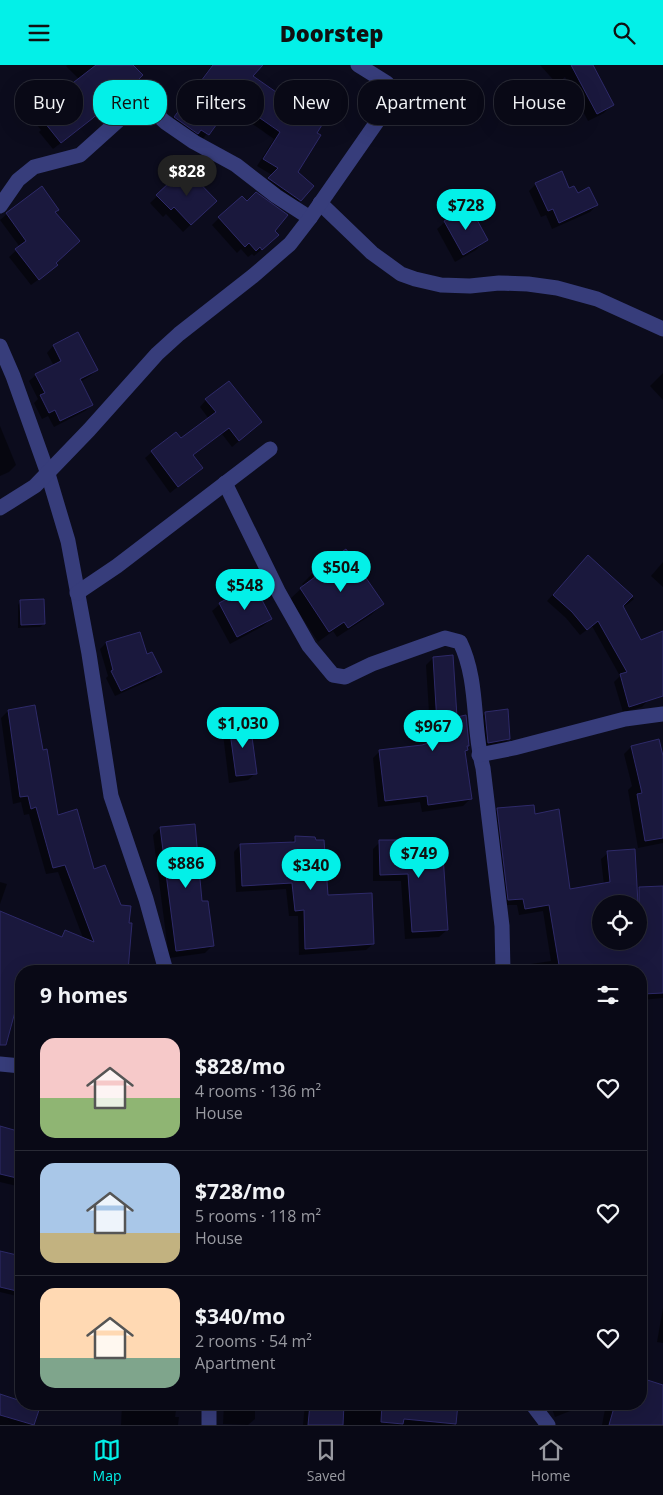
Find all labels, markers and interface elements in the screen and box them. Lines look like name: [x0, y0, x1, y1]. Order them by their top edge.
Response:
text: Doorstep: [280, 18, 383, 48]
icon: menu: [25, 19, 53, 47]
icon: search: [610, 19, 638, 47]
chip: Buy: [15, 80, 83, 125]
chip: Rent: [93, 80, 167, 125]
chip: Filters: [177, 80, 264, 125]
chip: New: [274, 80, 348, 125]
chip: Apartment: [358, 80, 484, 125]
chip: House: [494, 80, 584, 125]
pin: $828: [157, 155, 217, 197]
text: $828: [169, 160, 205, 182]
pin: $728: [436, 189, 496, 231]
text: $728: [448, 194, 484, 216]
pin: $504: [311, 551, 371, 593]
text: $504: [323, 556, 359, 578]
pin: $548: [215, 569, 275, 611]
text: $548: [227, 574, 263, 596]
pin: $1,030: [202, 707, 284, 749]
pin: $967: [403, 709, 463, 752]
text: $1,030: [218, 712, 268, 734]
text: $967: [415, 715, 451, 737]
pin: $749: [389, 837, 449, 879]
text: $749: [401, 842, 437, 864]
pin: $886: [156, 847, 216, 889]
pin: $340: [281, 849, 341, 891]
text: $886: [168, 852, 204, 874]
text: $340: [293, 854, 329, 876]
map controls: [592, 895, 647, 950]
button: locate: [592, 895, 647, 950]
text: 9 homes: [40, 981, 128, 1009]
icon: filters: [594, 981, 622, 1009]
text: $828/mo: [195, 1052, 285, 1080]
icon: home: [80, 1058, 140, 1118]
icon: heart: [594, 1074, 622, 1102]
text: 4 rooms · 136 m²: [195, 1080, 321, 1102]
text: House: [195, 1102, 243, 1124]
text: $728/mo: [195, 1177, 285, 1205]
icon: home: [80, 1183, 140, 1243]
icon: heart: [594, 1199, 622, 1227]
text: 5 rooms · 118 m²: [195, 1205, 321, 1227]
text: House: [195, 1227, 243, 1249]
text: $340/mo: [195, 1302, 285, 1330]
icon: home: [80, 1308, 140, 1368]
icon: heart: [594, 1324, 622, 1352]
text: 2 rooms · 54 m²: [195, 1330, 312, 1352]
text: Apartment: [195, 1352, 275, 1374]
tab: Map: [93, 1436, 122, 1485]
tab: Saved: [307, 1436, 346, 1485]
tab: Home: [531, 1436, 570, 1485]

